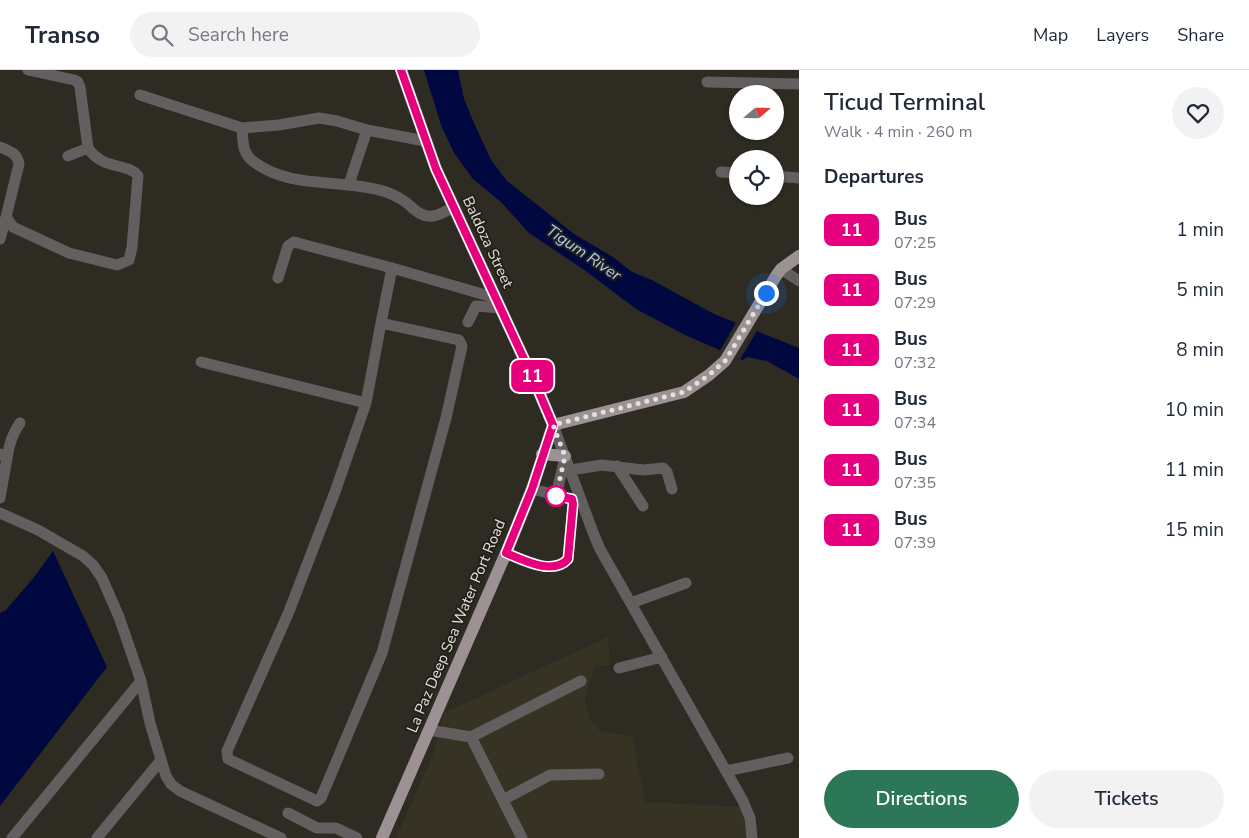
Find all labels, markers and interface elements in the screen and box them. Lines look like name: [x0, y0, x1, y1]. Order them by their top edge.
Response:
search box: [130, 12, 480, 57]
text: Transo: [25, 19, 100, 51]
icon: search: [148, 21, 176, 49]
text: Search here: [188, 22, 289, 48]
text: Map: [1033, 23, 1068, 47]
text: Layers: [1096, 23, 1149, 47]
text: Share: [1177, 23, 1224, 47]
north arrow: [729, 85, 784, 140]
map controls: [729, 85, 784, 205]
text: Ticud Terminal: [824, 86, 985, 118]
button: heart: [1172, 87, 1224, 139]
text: Walk · 4 min · 260 m: [824, 121, 972, 143]
button: locate: [729, 150, 784, 205]
text: Departures: [824, 164, 924, 190]
street label: Baldoza Street: [458, 193, 518, 292]
text: Bus: [894, 206, 927, 232]
text: 1 min: [1176, 217, 1224, 243]
text: 11: [841, 218, 862, 242]
water label: Tigum River: [542, 220, 626, 287]
text: 07:25: [894, 232, 936, 254]
text: Bus: [894, 266, 927, 292]
text: 5 min: [1176, 277, 1224, 303]
text: 11: [841, 278, 862, 302]
your location: [754, 281, 779, 306]
text: 07:29: [894, 292, 936, 314]
text: Bus: [894, 326, 927, 352]
text: 8 min: [1176, 337, 1224, 363]
text: 11: [841, 338, 862, 362]
text: 07:32: [894, 352, 936, 374]
line badge: 11: [510, 360, 554, 392]
text: 11: [521, 364, 543, 388]
text: Bus: [894, 386, 927, 412]
text: 10 min: [1165, 397, 1224, 423]
text: 11: [841, 398, 862, 422]
text: 07:34: [894, 412, 936, 434]
text: Bus: [894, 446, 927, 472]
text: 11 min: [1165, 457, 1224, 483]
text: 11: [841, 458, 862, 482]
text: 07:35: [894, 472, 936, 494]
unlabelled marker: [545, 485, 567, 507]
text: Bus: [894, 506, 927, 532]
street label: La Paz Deep Sea Water Port Road: [402, 516, 510, 736]
text: 15 min: [1165, 517, 1224, 543]
text: 11: [841, 518, 862, 542]
text: 07:39: [894, 532, 936, 554]
button: Directions: [824, 770, 1019, 828]
button: Tickets: [1029, 770, 1224, 828]

